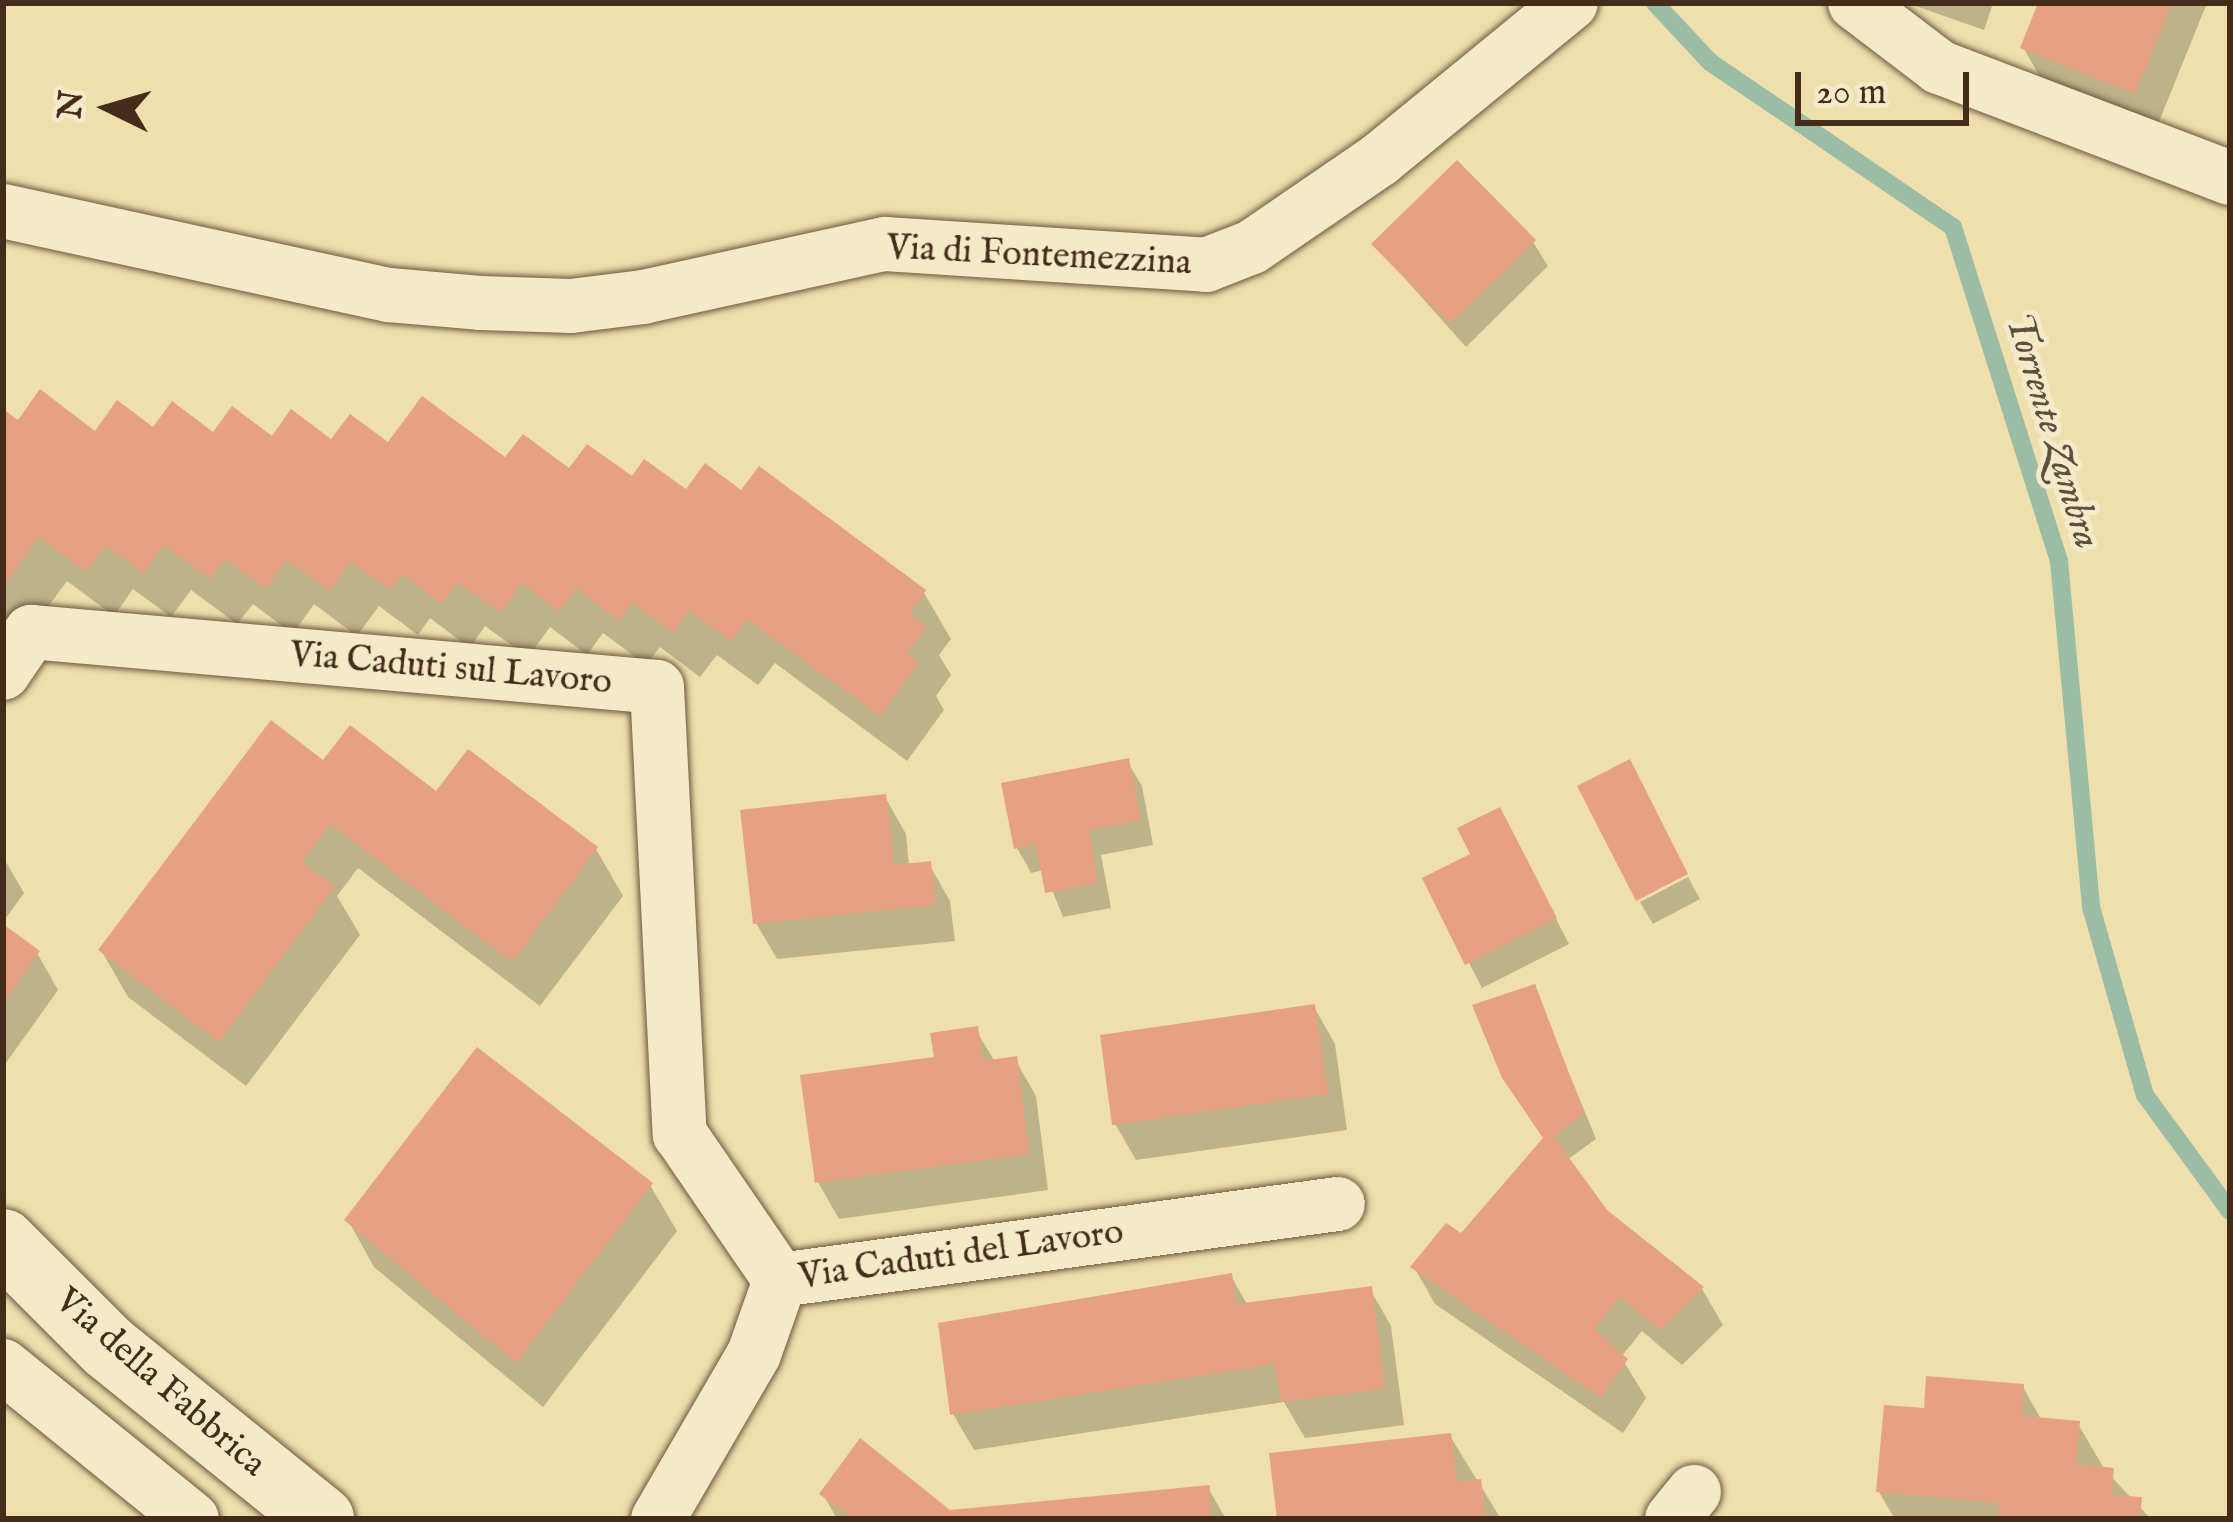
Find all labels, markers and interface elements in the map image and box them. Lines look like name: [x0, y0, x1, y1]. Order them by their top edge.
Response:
north arrow: [48, 48, 168, 168]
scale bar: [1801, 48, 1975, 122]
text: 20 m: [1816, 70, 1886, 116]
text: N: [50, 89, 94, 121]
street label: Via di Fontemezzina: [886, 226, 1192, 286]
water label: Torrente Zambra: [1993, 308, 2109, 554]
street label: Via Caduti sul Lavoro: [288, 633, 614, 705]
street label: Via Caduti del Lavoro: [796, 1211, 1126, 1299]
street label: Via della Fabbrica: [46, 1280, 274, 1486]

